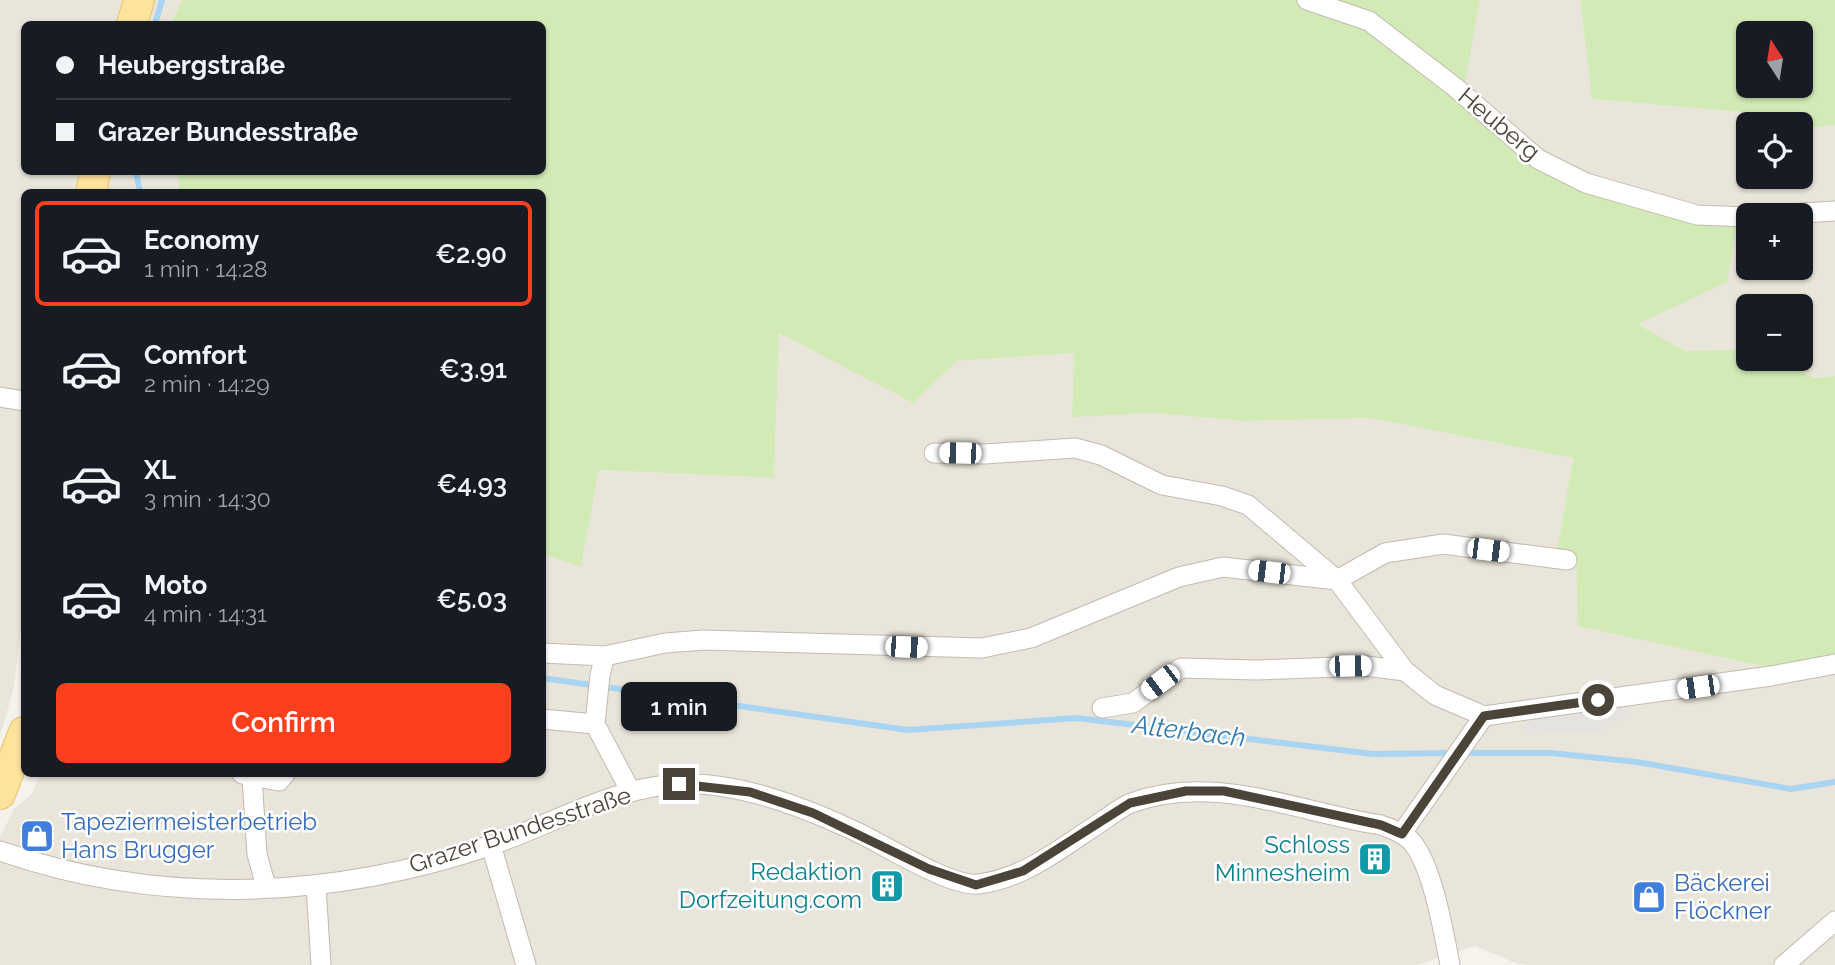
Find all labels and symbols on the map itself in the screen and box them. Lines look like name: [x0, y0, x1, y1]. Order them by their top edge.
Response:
north arrow: [1736, 21, 1813, 98]
street label: Heuberg: [1453, 81, 1546, 166]
car: [939, 442, 982, 464]
car: [1466, 537, 1511, 563]
car: [1247, 559, 1292, 585]
car: [885, 636, 928, 658]
car: [1329, 655, 1372, 677]
car: [1137, 661, 1184, 703]
car: [1676, 674, 1721, 700]
callout: 1 min: [621, 682, 737, 732]
route start: [1582, 684, 1614, 716]
water label: Alterbach: [1129, 709, 1247, 753]
route end: [663, 768, 695, 800]
street label: Grazer Bundesstraße: [405, 780, 634, 879]
place label: Tapeziermeisterbetrieb Hans Brugger: [61, 807, 317, 864]
shop icon: Tapeziermeisterbetrieb Hans Brugger: [18, 817, 56, 855]
place label: Schloss Minnesheim: [1215, 830, 1350, 887]
building icon: Schloss Minnesheim: [1356, 840, 1394, 878]
place label: Redaktion Dorfzeitung.com: [679, 857, 862, 914]
building icon: Redaktion Dorfzeitung.com: [868, 867, 906, 905]
place label: Bäckerei Flöckner: [1674, 868, 1772, 925]
shop icon: Bäckerei Flöckner: [1630, 878, 1668, 916]

